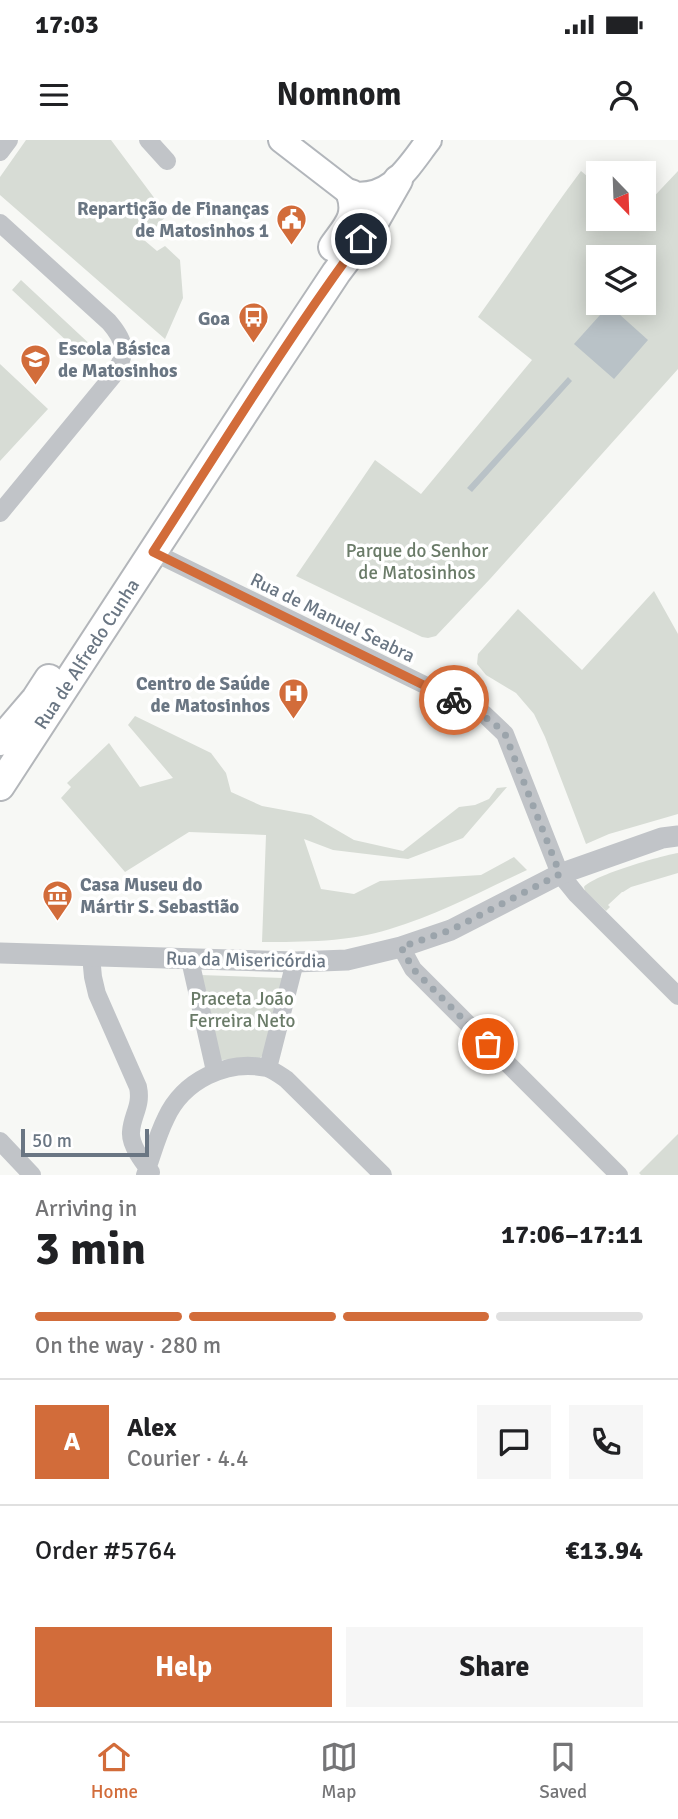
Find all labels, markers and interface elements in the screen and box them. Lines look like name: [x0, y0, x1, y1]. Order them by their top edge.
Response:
text: 17:03: [35, 9, 99, 41]
text: Nomnom: [277, 75, 401, 114]
icon: menu: [35, 76, 73, 114]
icon: person: [605, 76, 643, 114]
north arrow: [586, 161, 656, 231]
map controls: [586, 161, 656, 315]
place label: Repartição de Finanças de Matosinhos 1: [77, 197, 269, 243]
public building icon: Repartição de Finanças de Matosinhos 1: [275, 202, 309, 246]
pin: [331, 209, 391, 269]
icon: home: [342, 220, 380, 258]
button: layers: [586, 245, 656, 315]
bus stop icon: Goa: [236, 301, 270, 345]
place label: Goa: [198, 307, 230, 331]
place label: Escola Básica de Matosinhos: [58, 337, 177, 383]
school or university icon: Escola Básica de Matosinhos: [18, 342, 52, 386]
park label: Parque do Senhor de Matosinhos: [346, 539, 488, 585]
street label: Rua de Manuel Seabra: [246, 568, 419, 668]
street label: Rua de Alfredo Cunha: [29, 574, 145, 734]
courier: [419, 665, 489, 735]
place label: Centro de Saúde de Matosinhos: [136, 672, 270, 718]
hospital icon: Centro de Saúde de Matosinhos: [276, 677, 310, 721]
icon: bike: [435, 681, 473, 719]
place label: Casa Museu do Mártir S. Sebastião: [80, 873, 239, 919]
museum icon: Casa Museu do Mártir S. Sebastião: [40, 878, 74, 922]
street label: Rua da Misericórdia: [166, 947, 326, 973]
park label: Praceta João Ferreira Neto: [189, 987, 295, 1033]
pin: [458, 1014, 518, 1074]
icon: bag: [469, 1025, 507, 1063]
scale bar: [21, 1126, 149, 1158]
text: 50 m: [32, 1129, 72, 1153]
text: Arriving in: [35, 1194, 137, 1223]
text: 17:06–17:11: [501, 1219, 643, 1251]
text: 3 min: [35, 1221, 146, 1277]
text: On the way · 280 m: [35, 1331, 221, 1360]
button: chat: [477, 1405, 551, 1479]
button: phone: [569, 1405, 643, 1479]
text: Alex: [127, 1412, 177, 1444]
text: A: [64, 1426, 80, 1458]
text: Courier · 4.4: [127, 1444, 248, 1473]
text: Order #5764: [35, 1535, 176, 1567]
text: €13.94: [565, 1535, 643, 1567]
button: Help: [35, 1627, 332, 1707]
button: Share: [346, 1627, 643, 1707]
tab: Home: [91, 1738, 138, 1804]
tab: Map: [320, 1738, 358, 1804]
tab: Saved: [539, 1738, 587, 1804]

